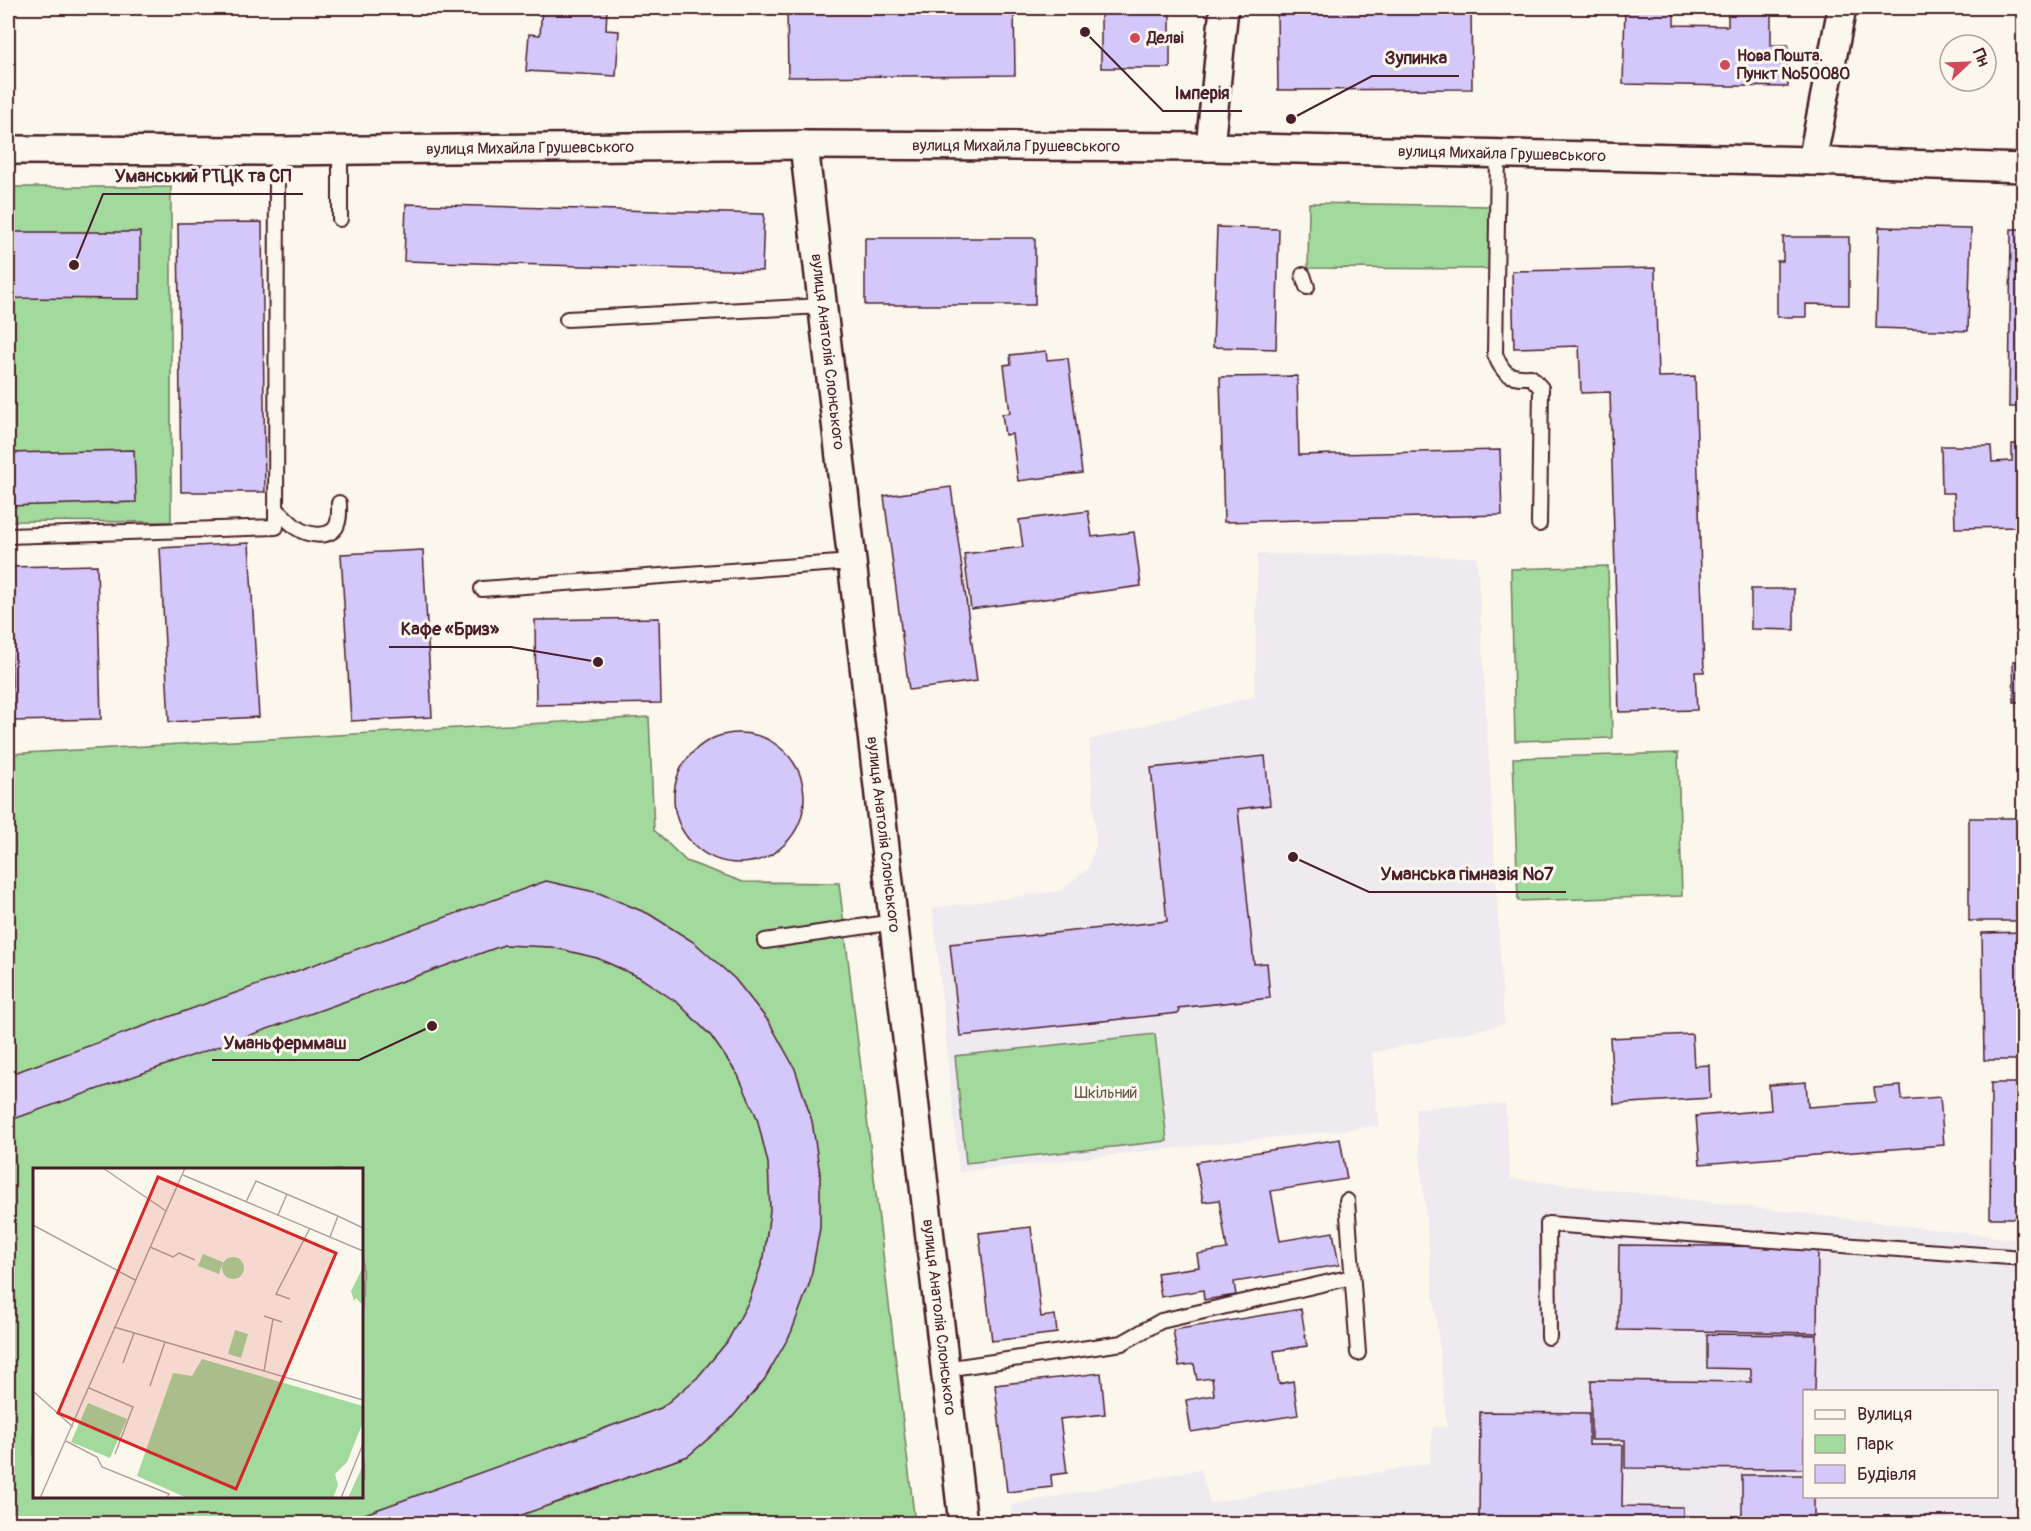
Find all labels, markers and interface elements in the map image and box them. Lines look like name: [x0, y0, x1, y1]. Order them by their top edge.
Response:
place label: Делві: [1146, 28, 1184, 48]
marker: Делві: [1128, 31, 1142, 45]
north arrow: [1938, 33, 1998, 93]
callout: Зупинка: [1372, 40, 1459, 76]
place label: Нова Пошта. Пункт №50080: [1737, 46, 1850, 84]
text: Пн: [1968, 46, 1994, 70]
text: Зупинка: [1385, 47, 1448, 70]
marker: Нова Пошта. Пункт №50080: [1718, 58, 1732, 72]
callout: Імперія: [1163, 75, 1242, 111]
text: Імперія: [1174, 82, 1230, 105]
street label: вулиця Михайла Грушевського: [912, 136, 1120, 157]
street label: вулиця Михайла Грушевського: [426, 137, 635, 159]
street label: вулиця Михайла Грушевського: [1398, 141, 1607, 166]
callout: Уманський РТЦК та СП: [103, 158, 303, 194]
text: Уманський РТЦК та СП: [115, 165, 291, 188]
street label: вулиця Анатолія Слонського: [807, 252, 849, 451]
callout: Кафе «Бриз»: [389, 611, 511, 647]
text: Кафе «Бриз»: [401, 618, 500, 641]
street label: вулиця Анатолія Слонського: [862, 735, 905, 934]
callout: Уманська гімназія №7: [1369, 856, 1566, 892]
text: Уманська гімназія №7: [1380, 863, 1554, 886]
callout: Уманьферммаш: [212, 1024, 359, 1060]
text: Уманьферммаш: [223, 1032, 347, 1055]
park label: Шкільний: [1075, 1083, 1137, 1103]
inset map: [33, 1168, 363, 1498]
street label: вулиця Анатолія Слонського: [918, 1218, 960, 1417]
legend: [1803, 1390, 1998, 1498]
text: Вулиця: [1857, 1403, 1912, 1426]
text: Парк: [1857, 1433, 1894, 1456]
text: Будівля: [1857, 1463, 1916, 1486]

